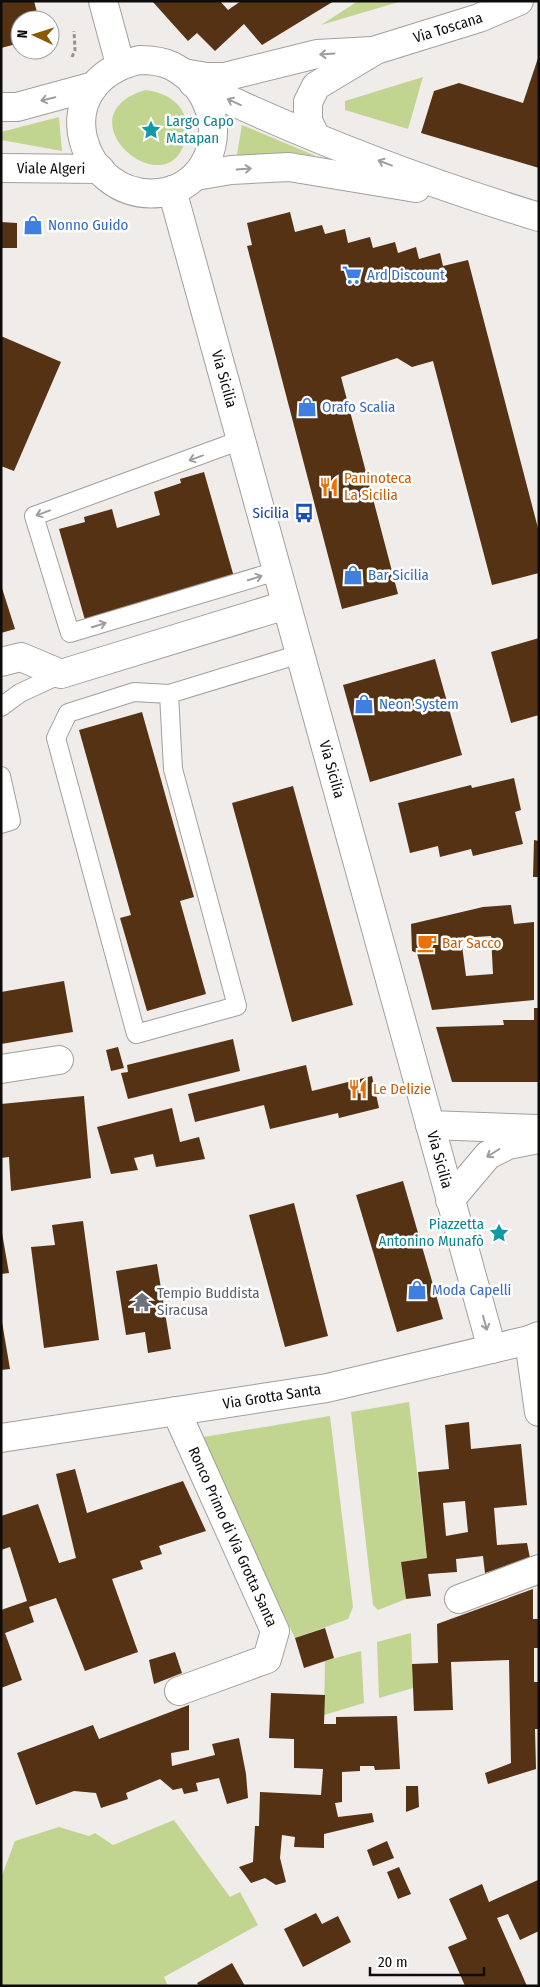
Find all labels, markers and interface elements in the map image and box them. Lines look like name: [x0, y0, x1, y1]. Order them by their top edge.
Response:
street label: Via Toscana: [411, 8, 485, 47]
north arrow: [10, 10, 60, 60]
text: N: [14, 29, 31, 39]
one-way arrow: [320, 49, 336, 58]
one-way arrow: [40, 95, 56, 104]
one-way arrow: [227, 97, 242, 107]
place label: Largo Capo Matapan: [166, 112, 234, 147]
place icon: Largo Capo Matapan: [140, 119, 162, 141]
one-way arrow: [378, 158, 393, 167]
street label: Viale Algeri: [17, 159, 85, 178]
one-way arrow: [236, 165, 252, 174]
shop icon: Nonno Guido: [22, 214, 44, 236]
place label: Nonno Guido: [48, 216, 128, 234]
supermarket icon: Ard Discount: [341, 264, 363, 286]
place label: Ard Discount: [367, 266, 445, 284]
street label: Via Sicilia: [208, 348, 241, 410]
shop icon: Orafo Scalia: [296, 396, 318, 418]
place label: Orafo Scalia: [322, 398, 395, 416]
one-way arrow: [189, 454, 204, 463]
place label: Paninoteca La Sicilia: [344, 469, 412, 504]
restaurant icon: Paninoteca La Sicilia: [318, 476, 340, 498]
bus stop icon: Sicilia: [293, 502, 315, 524]
place label: Sicilia: [252, 504, 289, 522]
one-way arrow: [35, 509, 51, 518]
shop icon: Bar Sicilia: [342, 564, 364, 586]
place label: Bar Sicilia: [368, 566, 429, 584]
one-way arrow: [246, 572, 262, 582]
one-way arrow: [91, 619, 107, 629]
shop icon: Neon System: [353, 693, 375, 715]
place label: Neon System: [379, 695, 459, 713]
street label: Via Sicilia: [315, 739, 348, 800]
cafe icon: Bar Sacco: [416, 932, 438, 954]
place label: Bar Sacco: [442, 934, 501, 952]
restaurant icon: Le Delizie: [347, 1078, 369, 1100]
place label: Le Delizie: [373, 1080, 431, 1098]
street label: Via Sicilia: [423, 1129, 456, 1190]
one-way arrow: [486, 1149, 500, 1159]
place label: Piazzetta Antonino Munafò: [379, 1215, 484, 1250]
place icon: Piazzetta Antonino Munafò: [488, 1222, 510, 1244]
shop icon: Moda Capelli: [406, 1279, 428, 1301]
place label: Moda Capelli: [432, 1281, 511, 1299]
place label: Tempio Buddista Siracusa: [157, 1284, 260, 1319]
temple icon: Tempio Buddista Siracusa: [131, 1291, 153, 1313]
one-way arrow: [481, 1315, 490, 1331]
street label: Via Grotta Santa: [221, 1380, 322, 1413]
street label: Ronco Primo di Via Grotta Santa: [184, 1444, 281, 1630]
scale bar: [370, 1944, 484, 1976]
text: 20 m: [378, 1953, 408, 1971]

